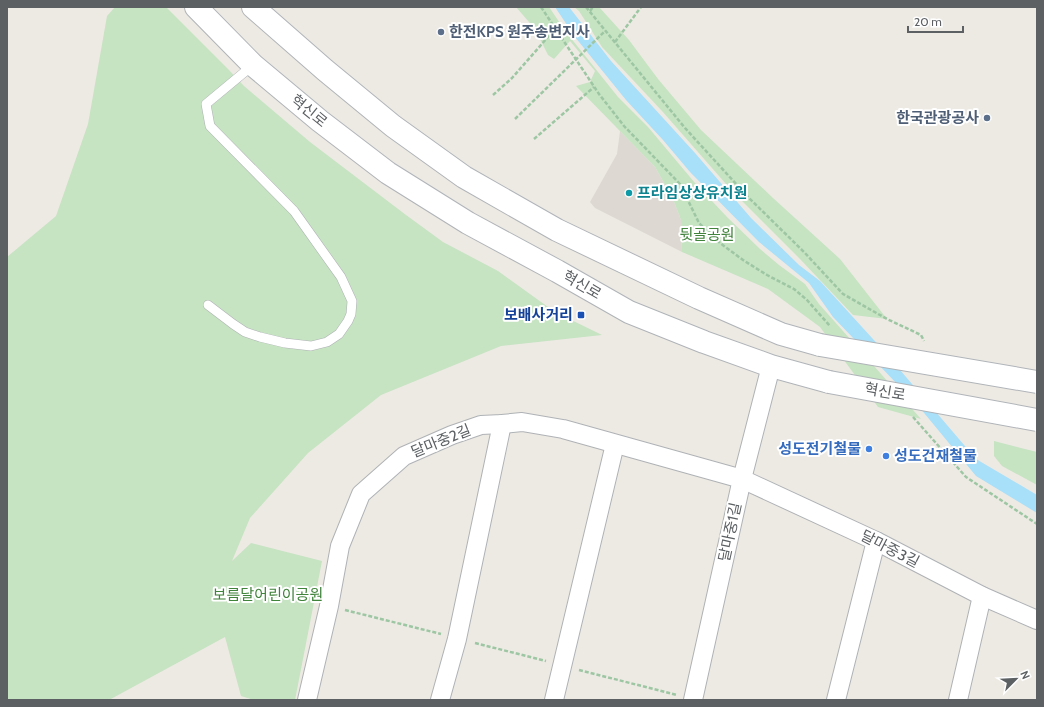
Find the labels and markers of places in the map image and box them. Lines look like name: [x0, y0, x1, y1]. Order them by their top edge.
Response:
place label: 한전KPS 원주송변지사: [449, 23, 590, 41]
marker: 한전KPS 원주송변지사: [436, 27, 446, 37]
place label: 한국관광공사: [896, 109, 979, 127]
marker: 한국관광공사: [982, 113, 992, 123]
place label: 프라임상상유치원: [637, 184, 747, 202]
marker: 프라임상상유치원: [624, 188, 634, 198]
place label: 보배사거리: [504, 306, 573, 324]
marker: 보배사거리: [576, 310, 586, 320]
place label: 성도전기철물: [778, 440, 861, 458]
marker: 성도전기철물: [864, 444, 874, 454]
place label: 성도건재철물: [894, 447, 977, 465]
marker: 성도건재철물: [881, 451, 891, 461]

